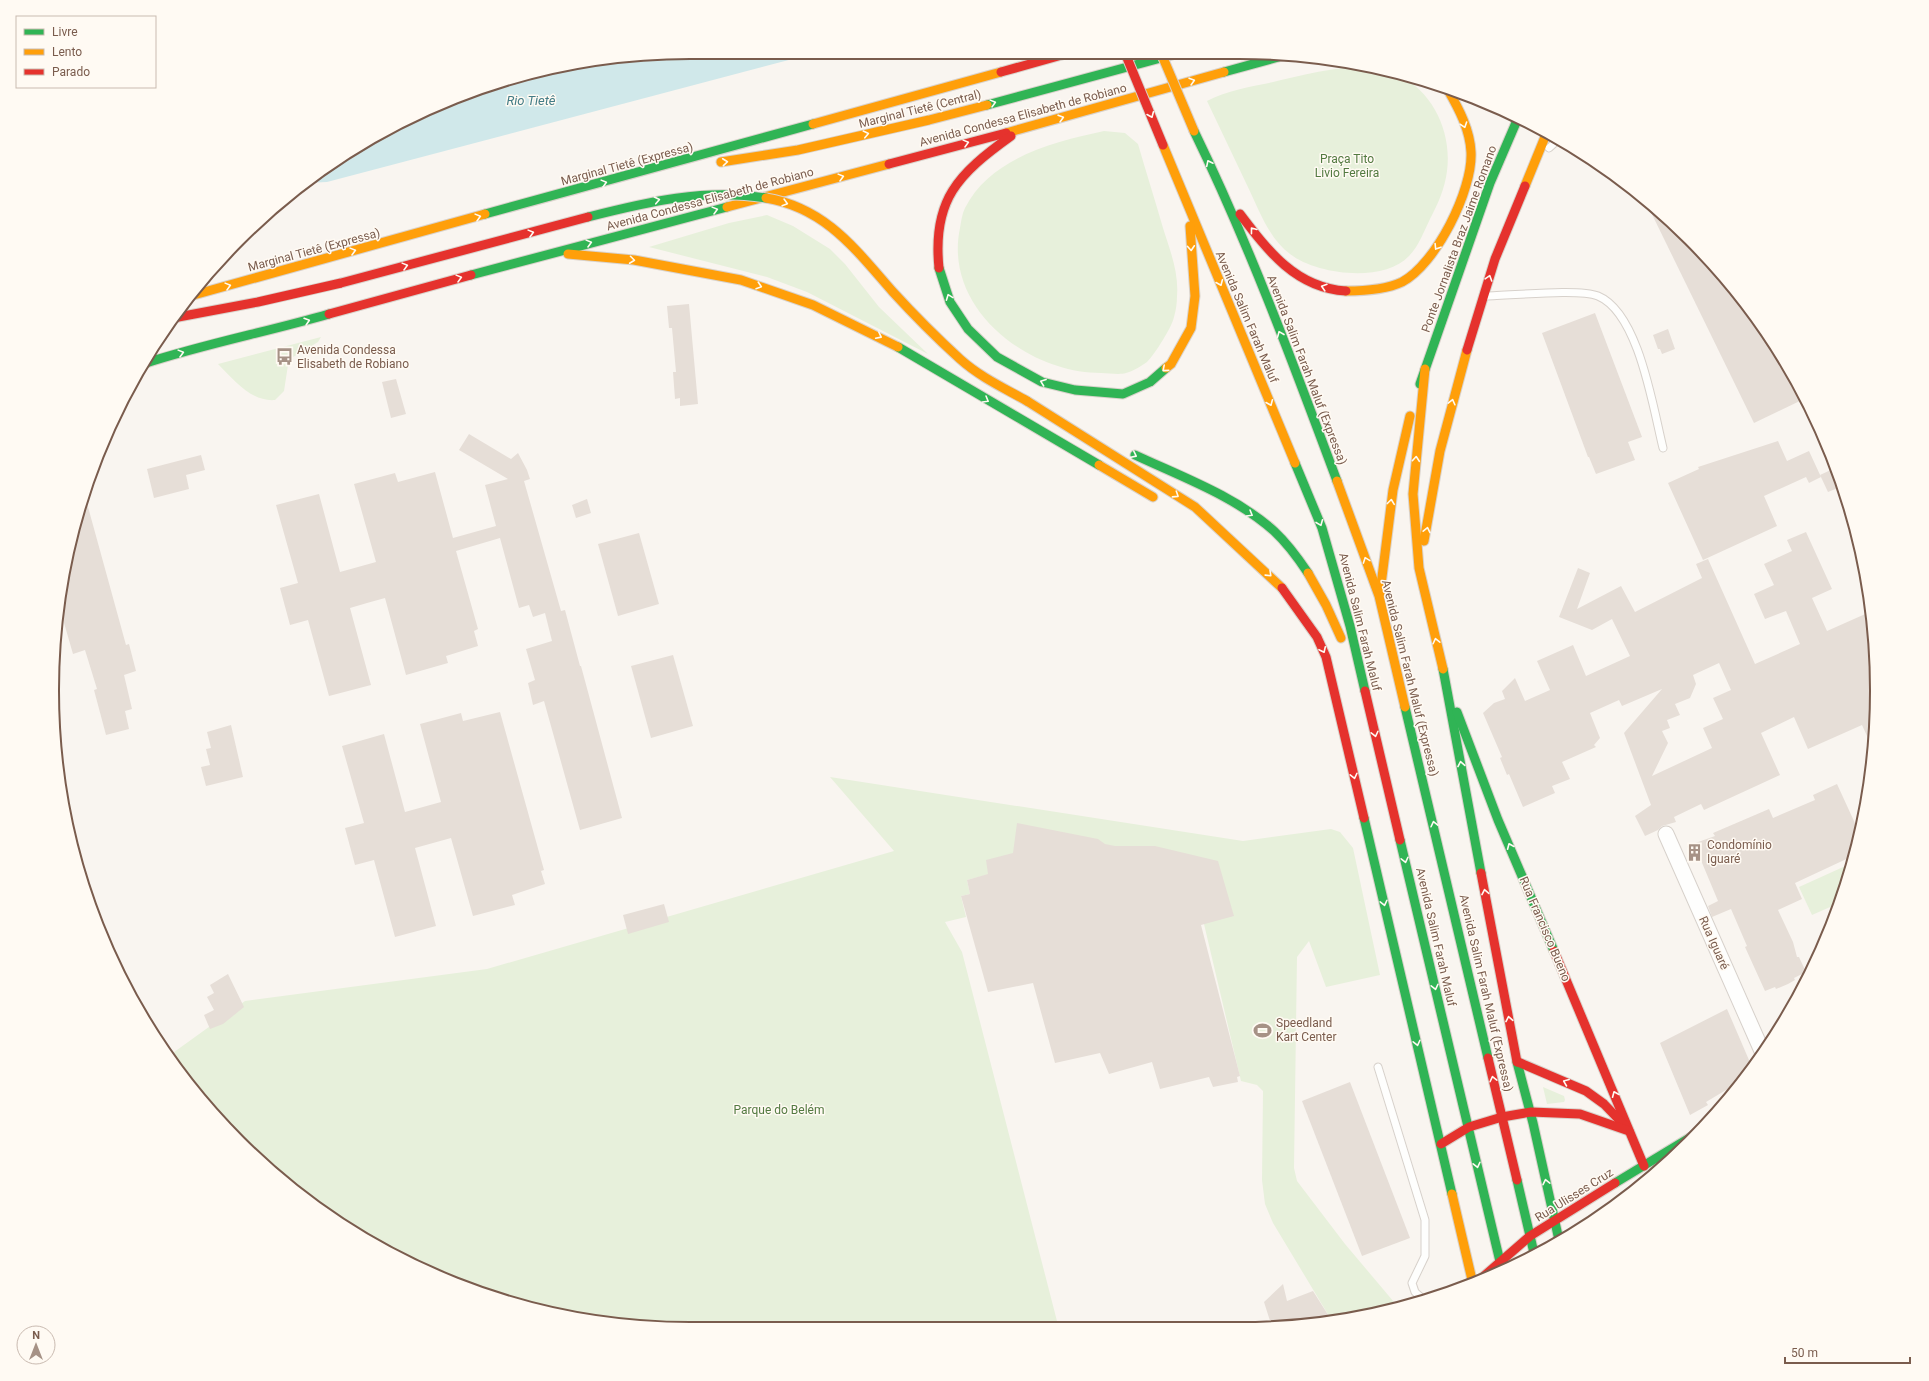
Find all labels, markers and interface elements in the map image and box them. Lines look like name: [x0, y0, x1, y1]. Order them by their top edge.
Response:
legend: [16, 16, 156, 88]
text: Livre: [52, 25, 78, 39]
text: Lento: [52, 45, 82, 59]
text: Parado: [52, 65, 90, 79]
one-way arrow: [1188, 77, 1195, 86]
street label: Avenida Condessa Elisabeth de Robiano: [918, 81, 1128, 149]
street label: Marginal Tietê (Central): [857, 87, 983, 131]
water label: Rio Tietê: [506, 93, 556, 108]
one-way arrow: [989, 99, 996, 108]
one-way arrow: [1146, 110, 1154, 118]
one-way arrow: [1058, 114, 1065, 123]
one-way arrow: [1459, 122, 1468, 129]
one-way arrow: [863, 131, 870, 139]
street label: Marginal Tietê (Expressa): [559, 140, 695, 188]
one-way arrow: [963, 140, 969, 148]
street label: Ponte Jornalista Braz Jaime Romano: [1419, 144, 1499, 334]
park label: Praça Tito Livio Fereira: [1315, 152, 1379, 180]
one-way arrow: [722, 158, 728, 167]
one-way arrow: [1206, 160, 1214, 167]
street label: Avenida Condessa Elisabeth de Robiano: [605, 165, 815, 233]
one-way arrow: [837, 173, 844, 181]
one-way arrow: [601, 179, 607, 187]
one-way arrow: [654, 197, 660, 205]
one-way arrow: [782, 198, 789, 207]
one-way arrow: [711, 206, 718, 215]
one-way arrow: [475, 213, 482, 222]
street label: Marginal Tietê (Expressa): [246, 226, 382, 274]
one-way arrow: [1250, 228, 1257, 235]
one-way arrow: [528, 229, 534, 237]
one-way arrow: [585, 239, 592, 248]
one-way arrow: [1434, 243, 1442, 250]
one-way arrow: [1187, 245, 1196, 251]
one-way arrow: [350, 248, 356, 256]
street label: Avenida Salim Farah Maluf: [1213, 249, 1282, 386]
one-way arrow: [629, 255, 635, 264]
one-way arrow: [402, 262, 409, 271]
street label: Avenida Salim Farah Maluf (Expressa): [1264, 273, 1350, 467]
one-way arrow: [455, 274, 462, 283]
one-way arrow: [1484, 274, 1493, 281]
one-way arrow: [1216, 280, 1224, 287]
one-way arrow: [756, 281, 763, 290]
one-way arrow: [224, 282, 231, 291]
one-way arrow: [1320, 283, 1327, 292]
one-way arrow: [945, 294, 953, 301]
one-way arrow: [303, 317, 310, 326]
one-way arrow: [1277, 330, 1285, 337]
one-way arrow: [875, 331, 882, 339]
place label: Avenida Condessa Elisabeth de Robiano: [297, 343, 409, 371]
bus stop icon: Avenida Condessa Elisabeth de Robiano: [274, 347, 294, 367]
one-way arrow: [177, 349, 184, 357]
one-way arrow: [1162, 365, 1170, 372]
one-way arrow: [1040, 378, 1047, 386]
one-way arrow: [982, 395, 989, 402]
one-way arrow: [1447, 399, 1456, 406]
one-way arrow: [1266, 400, 1274, 407]
one-way arrow: [1130, 450, 1138, 458]
one-way arrow: [1412, 456, 1421, 462]
one-way arrow: [1172, 490, 1179, 498]
one-way arrow: [1386, 499, 1395, 505]
one-way arrow: [1246, 509, 1253, 516]
one-way arrow: [1316, 520, 1324, 527]
one-way arrow: [1422, 526, 1430, 533]
street label: Avenida Salim Farah Maluf: [1336, 551, 1384, 693]
one-way arrow: [1362, 556, 1370, 563]
one-way arrow: [1264, 569, 1272, 577]
street label: Avenida Salim Farah Maluf (Expressa): [1379, 578, 1441, 778]
one-way arrow: [1432, 638, 1441, 645]
one-way arrow: [1318, 646, 1326, 653]
one-way arrow: [1371, 731, 1379, 737]
one-way arrow: [1457, 761, 1466, 767]
one-way arrow: [1350, 773, 1358, 779]
one-way arrow: [1430, 821, 1438, 827]
place label: Condomínio Iguaré: [1707, 838, 1772, 866]
building icon: Condomínio Iguaré: [1684, 842, 1704, 862]
one-way arrow: [1506, 843, 1514, 850]
one-way arrow: [1401, 857, 1409, 864]
street label: Avenida Salim Farah Maluf: [1413, 866, 1459, 1009]
street label: Rua Francisco Bueno: [1517, 875, 1573, 984]
one-way arrow: [1481, 889, 1490, 895]
street label: Avenida Salim Farah Maluf (Expressa): [1456, 893, 1516, 1093]
one-way arrow: [1379, 899, 1387, 906]
street label: Rua Iguaré: [1696, 914, 1732, 972]
one-way arrow: [1431, 984, 1439, 990]
place label: Speedland Kart Center: [1276, 1016, 1336, 1044]
one-way arrow: [1506, 1016, 1514, 1023]
sports icon: Speedland Kart Center: [1253, 1020, 1273, 1040]
one-way arrow: [1412, 1040, 1420, 1046]
one-way arrow: [1489, 1076, 1498, 1083]
one-way arrow: [1563, 1079, 1570, 1087]
one-way arrow: [1612, 1091, 1620, 1098]
park label: Parque do Belém: [734, 1103, 825, 1117]
one-way arrow: [1473, 1161, 1481, 1168]
street label: Rua Ulisses Cruz: [1532, 1165, 1616, 1225]
one-way arrow: [1543, 1178, 1551, 1185]
north arrow: [16, 1325, 56, 1365]
text: N: [32, 1329, 40, 1342]
scale bar: [1785, 1339, 1910, 1365]
text: 50 m: [1791, 1346, 1818, 1360]

